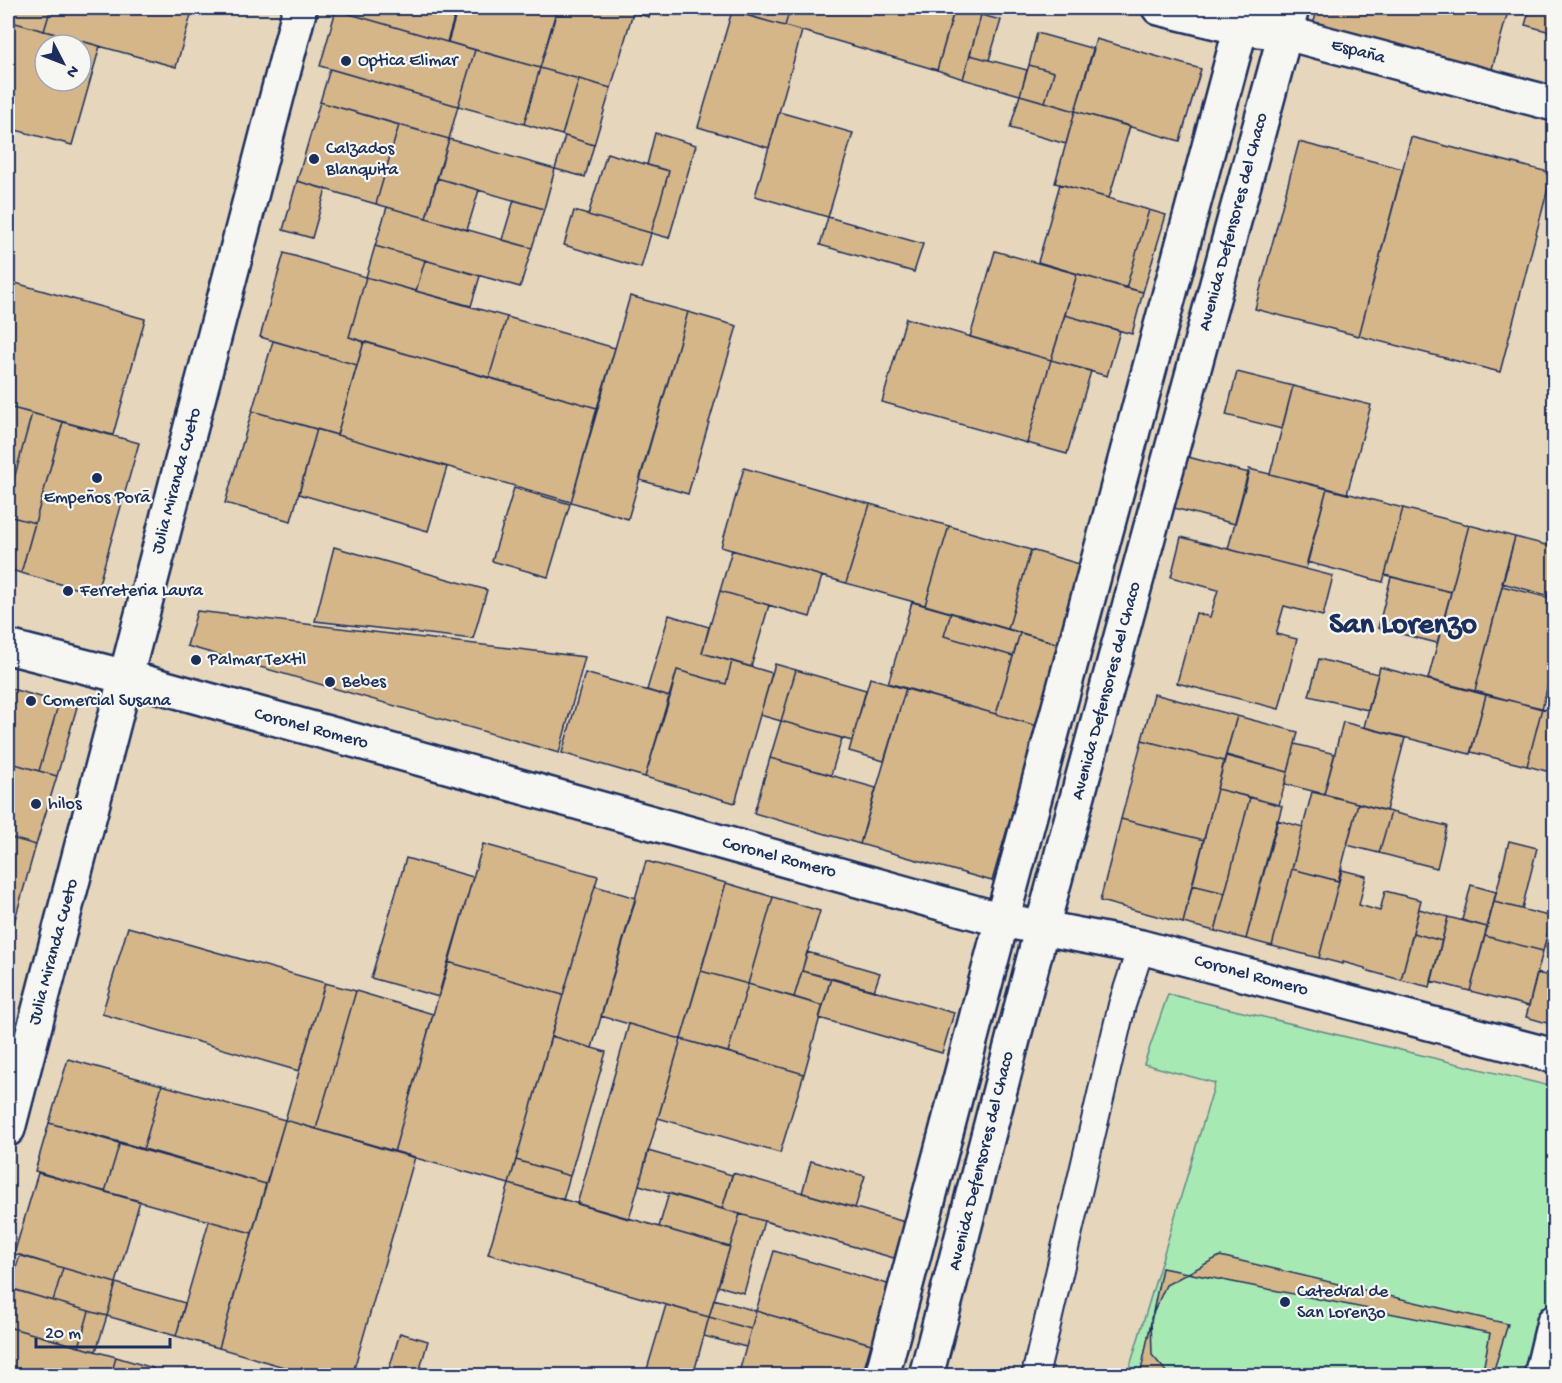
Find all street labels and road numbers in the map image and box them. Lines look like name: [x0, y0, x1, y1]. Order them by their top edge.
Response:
street label: España: [1329, 35, 1388, 70]
street label: Avenida Defensores del Chaco: [1195, 111, 1273, 333]
street label: Julia Miranda Cueto: [147, 406, 207, 556]
street label: Avenida Defensores del Chaco: [1068, 580, 1146, 802]
street label: Coronel Romero: [252, 704, 370, 754]
street label: Coronel Romero: [720, 833, 838, 883]
street label: Julia Miranda Cueto: [24, 877, 84, 1027]
street label: Coronel Romero: [1192, 951, 1310, 1001]
street label: Avenida Defensores del Chaco: [945, 1049, 1019, 1273]

